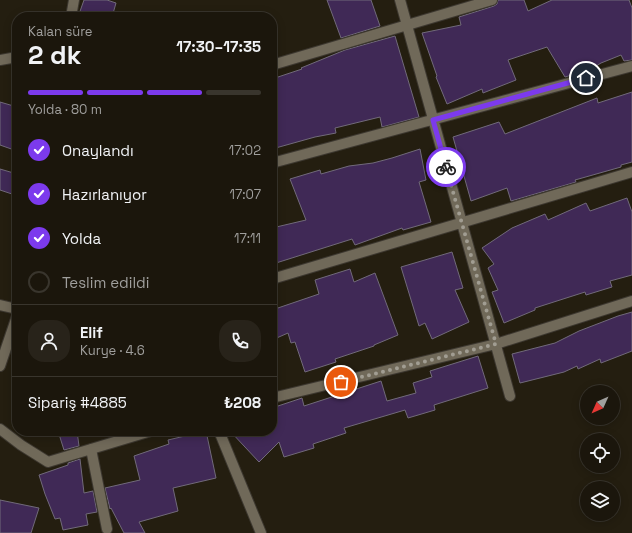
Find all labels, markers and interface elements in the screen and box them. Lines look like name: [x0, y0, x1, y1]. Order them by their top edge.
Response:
text: Kalan süre: [28, 23, 93, 40]
text: 17:30–17:35: [176, 37, 261, 56]
text: 2 dk: [28, 38, 81, 72]
pin: [569, 61, 603, 95]
icon: home: [575, 67, 597, 89]
text: Yolda · 80 m: [28, 101, 102, 118]
icon: check: [28, 139, 50, 161]
text: Onaylandı: [62, 141, 134, 160]
text: 17:02: [229, 142, 261, 159]
courier: [426, 147, 466, 187]
icon: bike: [435, 156, 457, 178]
icon: check: [28, 183, 50, 205]
text: Hazırlanıyor: [62, 185, 147, 204]
text: 17:07: [230, 186, 261, 203]
icon: check: [28, 227, 50, 249]
text: Yolda: [62, 229, 101, 248]
text: 17:11: [234, 230, 261, 247]
text: Teslim edildi: [62, 273, 149, 292]
button: person: [28, 320, 70, 362]
button: phone: [219, 320, 261, 362]
text: Elif: [80, 323, 103, 342]
text: Kurye · 4.6: [80, 342, 145, 359]
pin: [324, 365, 358, 399]
icon: bag: [330, 371, 352, 393]
north arrow: [580, 385, 620, 425]
map controls: [580, 385, 620, 521]
text: Sipariş #4885: [28, 393, 127, 412]
text: ₺208: [224, 393, 261, 412]
button: locate: [580, 433, 620, 473]
button: layers: [580, 481, 620, 521]

